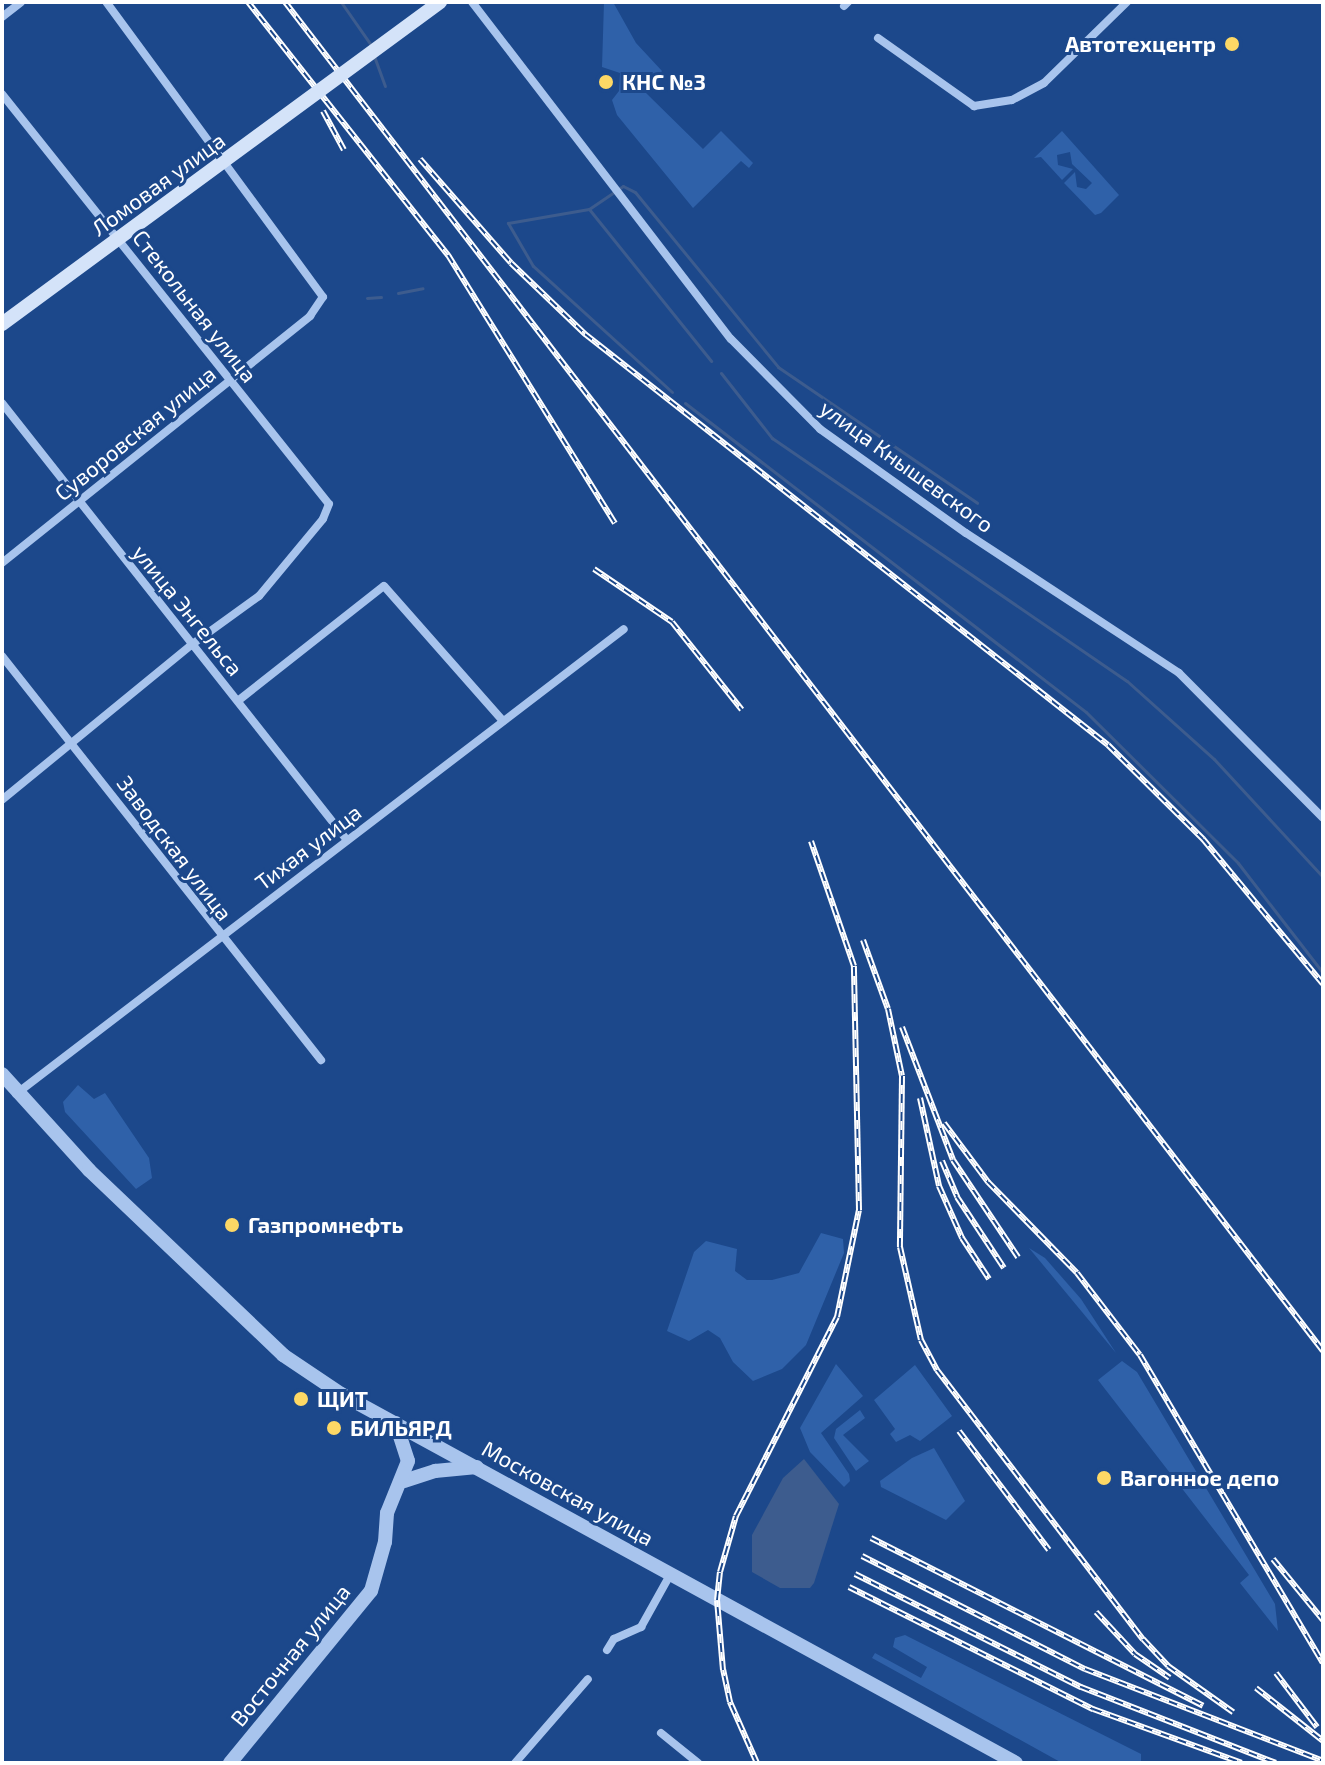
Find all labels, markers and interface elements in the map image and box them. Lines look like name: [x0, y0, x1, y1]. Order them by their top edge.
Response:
place label: Автотехцентр: [1065, 31, 1216, 57]
marker: Автотехцентр: [1223, 35, 1241, 53]
place label: КНС №3: [622, 69, 706, 95]
marker: КНС №3: [597, 73, 615, 91]
street label: Ломовая улица: [86, 127, 230, 241]
street label: Стекольная улица: [127, 225, 263, 387]
street label: Суворовская улица: [49, 360, 221, 506]
street label: улица Кнышевского: [815, 394, 999, 538]
street label: улица Энгельса: [127, 539, 249, 681]
street label: Заводская улица: [112, 770, 238, 926]
street label: Тихая улица: [250, 799, 366, 895]
place label: Газпромнефть: [248, 1212, 403, 1238]
marker: Газпромнефть: [223, 1216, 241, 1234]
place label: ЩИТ: [317, 1386, 368, 1412]
marker: ЩИТ: [292, 1390, 310, 1408]
place label: БИЛЬЯРД: [350, 1415, 452, 1441]
marker: БИЛЬЯРД: [325, 1419, 343, 1437]
street label: Московская улица: [478, 1435, 658, 1551]
place label: Вагонное депо: [1120, 1465, 1279, 1491]
marker: Вагонное депо: [1095, 1469, 1113, 1487]
street label: Восточная улица: [225, 1579, 355, 1731]

